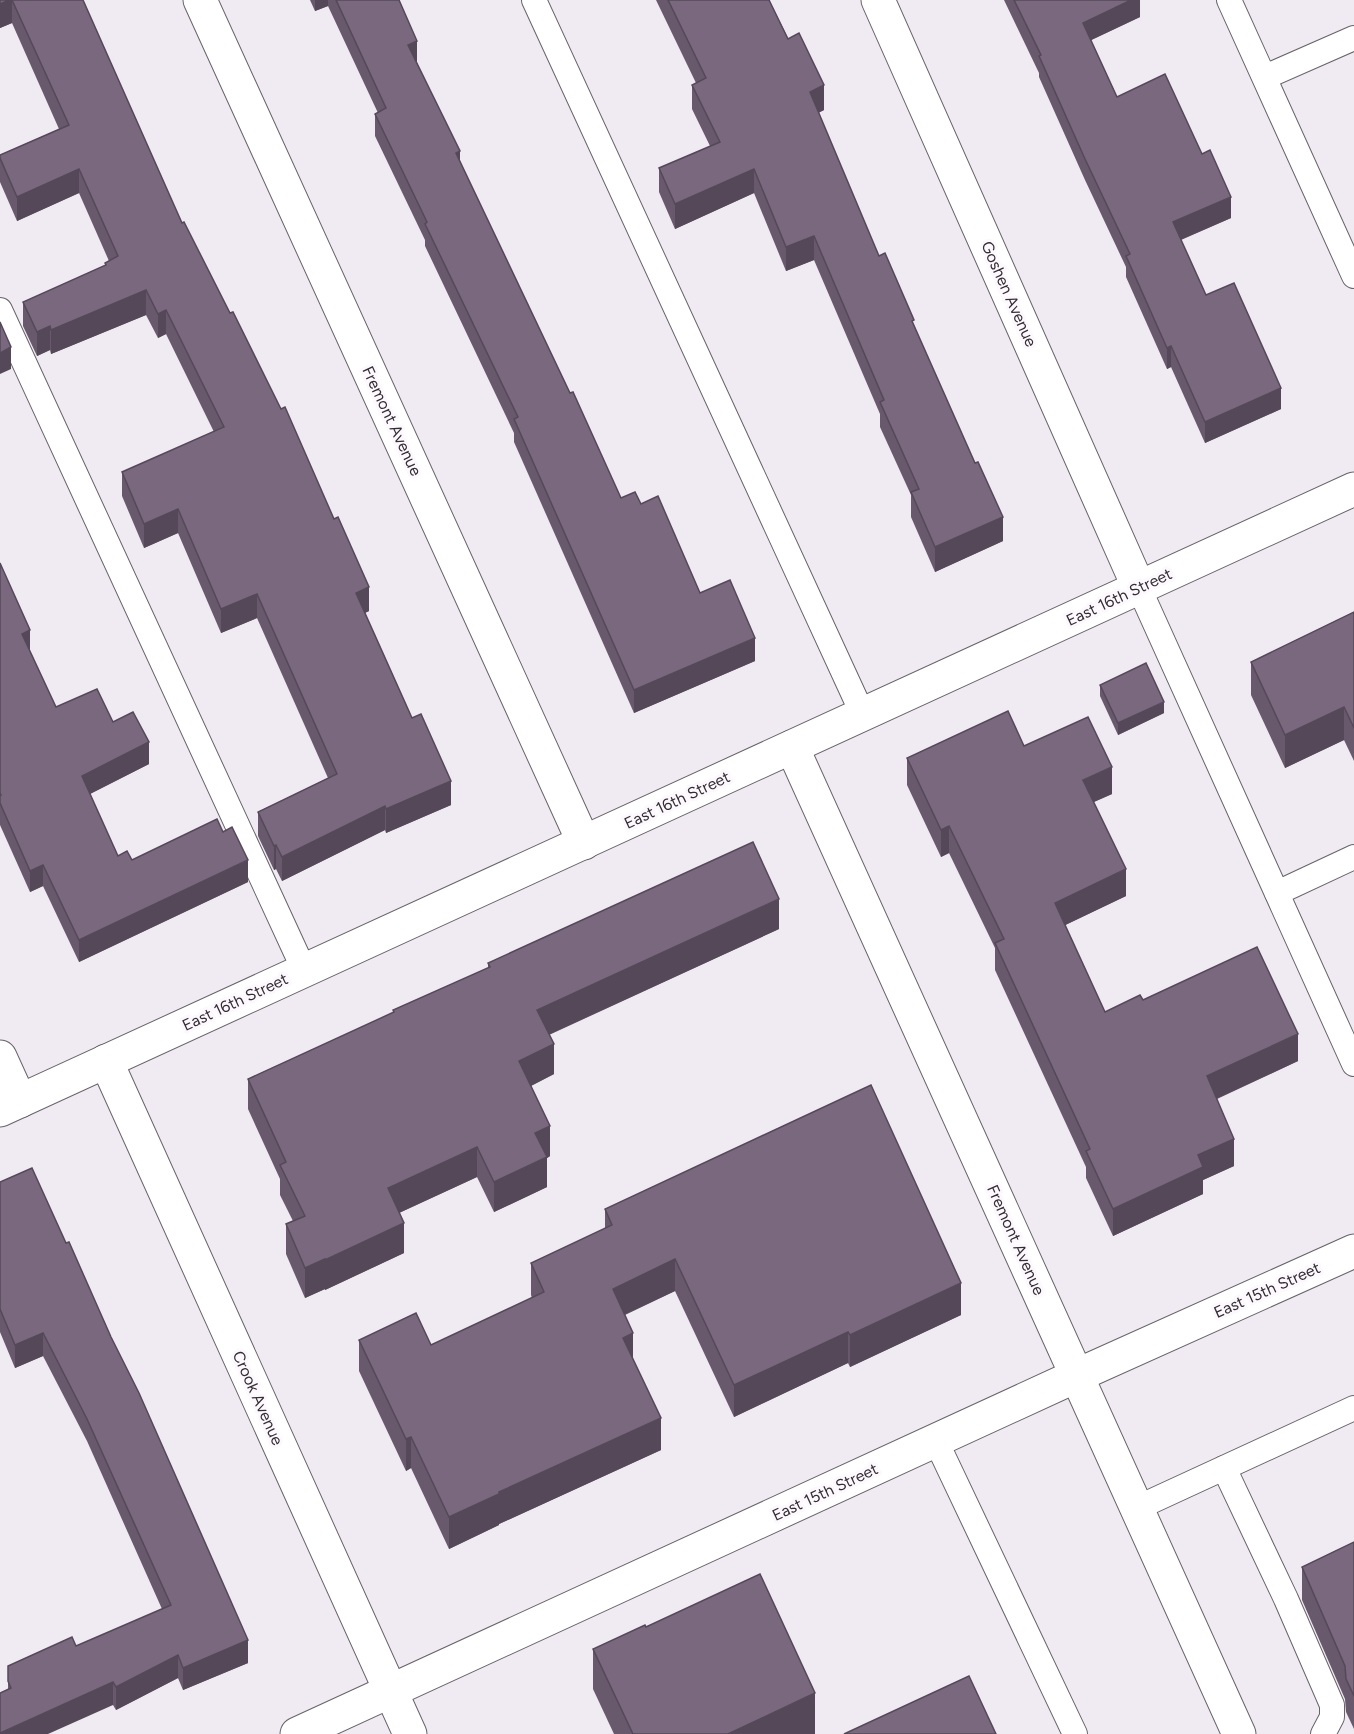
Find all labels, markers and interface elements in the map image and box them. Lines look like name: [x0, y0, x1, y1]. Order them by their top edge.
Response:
street label: Goshen Avenue: [977, 238, 1041, 350]
street label: Fremont Avenue: [358, 363, 426, 479]
street label: East 16th Street: [1063, 564, 1175, 630]
street label: East 16th Street: [621, 767, 733, 833]
street label: East 16th Street: [179, 969, 291, 1035]
street label: Fremont Avenue: [983, 1182, 1049, 1298]
street label: East 15th Street: [1211, 1258, 1323, 1322]
street label: Crook Avenue: [229, 1348, 287, 1448]
street label: East 15th Street: [769, 1459, 881, 1525]

